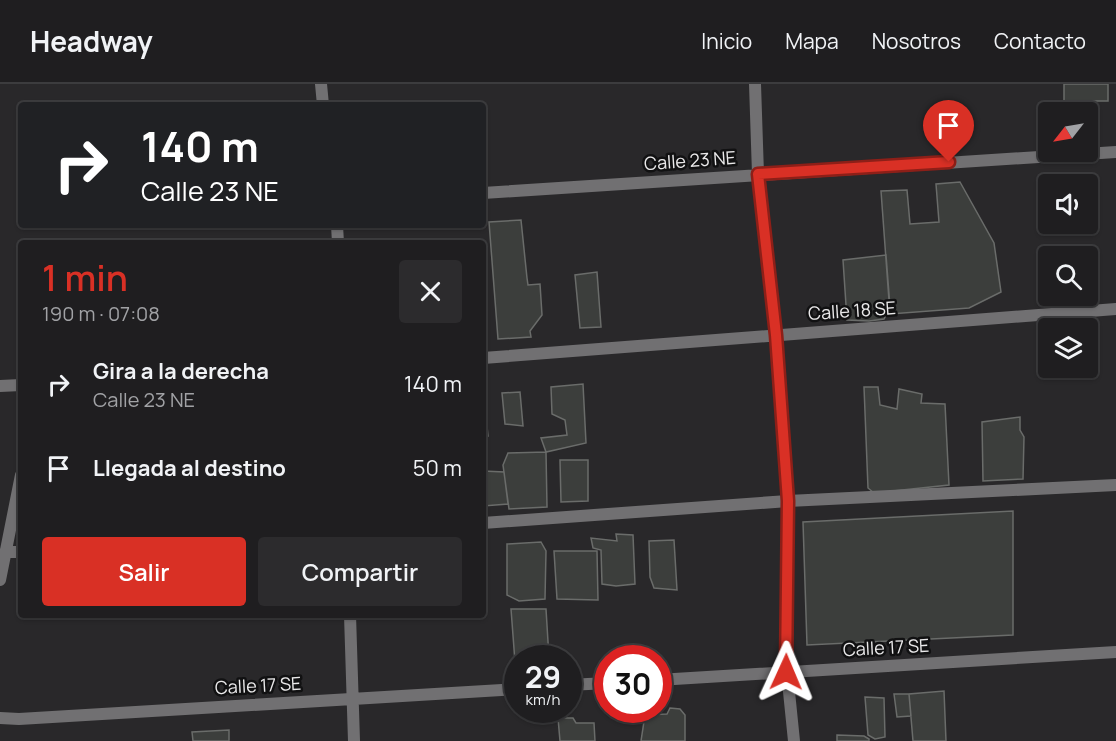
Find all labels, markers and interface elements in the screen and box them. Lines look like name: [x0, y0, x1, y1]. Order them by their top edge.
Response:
text: Headway: [30, 22, 153, 60]
text: Inicio: [701, 27, 752, 55]
text: Mapa: [785, 27, 839, 55]
text: Nosotros: [872, 27, 961, 55]
text: Contacto: [994, 27, 1086, 55]
pin: [923, 100, 974, 162]
north arrow: [1038, 102, 1098, 162]
map controls: [1038, 102, 1098, 378]
icon: arrive: [932, 109, 965, 142]
text: 140 m: [141, 117, 259, 175]
icon: right: [42, 126, 120, 204]
street label: Calle 23 NE: [643, 145, 737, 175]
text: Calle 23 NE: [141, 172, 279, 209]
button: sound: [1038, 174, 1098, 234]
button: search: [1038, 246, 1098, 306]
text: 1 min: [42, 253, 128, 302]
button: close: [399, 260, 462, 323]
street label: Calle 18 SE: [807, 295, 897, 325]
text: 190 m · 07:08: [42, 300, 160, 327]
button: layers: [1038, 318, 1098, 378]
text: Gira a la derecha: [93, 356, 269, 386]
icon: right: [42, 368, 75, 401]
text: 140 m: [404, 369, 462, 399]
text: Calle 23 NE: [93, 386, 195, 413]
icon: arrive: [42, 452, 75, 485]
text: Llegada al destino: [93, 453, 286, 483]
text: 50 m: [413, 453, 462, 483]
button: Salir: [42, 537, 246, 606]
button: Compartir: [258, 537, 462, 606]
street label: Calle 17 SE: [842, 633, 930, 661]
position arrow: [754, 640, 818, 704]
speed limit sign: 30: [594, 645, 672, 723]
text: 29: [525, 656, 561, 697]
street label: Calle 17 SE: [214, 671, 302, 699]
text: km/h: [526, 689, 560, 710]

